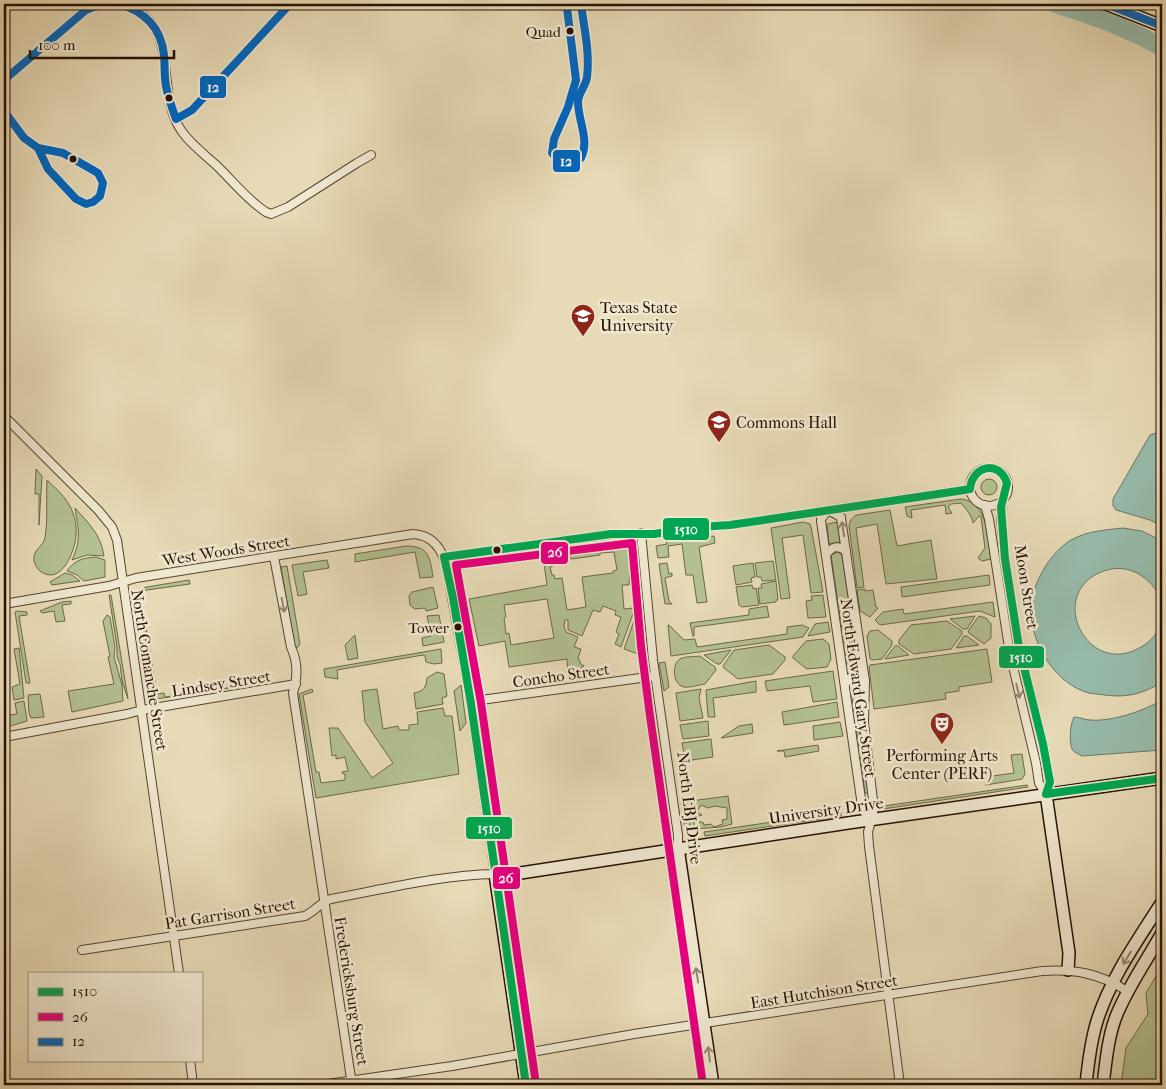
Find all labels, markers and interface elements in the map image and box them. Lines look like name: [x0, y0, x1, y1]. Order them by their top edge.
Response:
place label: Quad: [526, 23, 562, 41]
marker: Quad: [565, 26, 575, 36]
scale bar: [30, 28, 174, 60]
text: 100 m: [38, 36, 76, 54]
line badge: 12: [199, 75, 227, 99]
text: 12: [207, 79, 219, 96]
unlabelled marker: [164, 93, 174, 103]
line badge: 12: [552, 149, 581, 173]
text: 12: [560, 153, 572, 170]
unlabelled marker: [68, 154, 78, 164]
place label: Texas State University: [600, 298, 677, 335]
school or university icon: Texas State University: [570, 303, 596, 337]
school or university icon: Commons Hall: [706, 409, 732, 443]
place label: Commons Hall: [736, 413, 837, 432]
line badge: 1510: [662, 517, 710, 541]
text: 1510: [674, 521, 698, 538]
one-way arrow: [837, 521, 847, 537]
street label: West Woods Street: [160, 531, 291, 570]
line badge: 26: [540, 541, 569, 565]
street label: Moon Street: [1010, 543, 1043, 631]
text: 26: [548, 544, 563, 561]
unlabelled marker: [492, 545, 502, 555]
street label: North Comanche Street: [127, 588, 172, 752]
one-way arrow: [279, 597, 289, 613]
street label: North Edward Gary Street: [837, 597, 881, 779]
place label: Tower: [408, 619, 450, 637]
marker: Tower: [453, 622, 463, 632]
line badge: 1510: [998, 645, 1045, 669]
text: 1510: [1009, 649, 1033, 666]
street label: Concho Street: [511, 659, 611, 692]
street label: Lindsey Street: [170, 666, 272, 701]
one-way arrow: [1014, 682, 1023, 698]
theatre icon: Performing Arts Center (PERF): [929, 711, 955, 745]
place label: Performing Arts Center (PERF): [886, 746, 998, 783]
street label: North LBJ Drive: [673, 751, 706, 866]
street label: University Drive: [767, 793, 885, 828]
line badge: 1510: [465, 816, 513, 840]
text: 1510: [477, 820, 501, 837]
line badge: 26: [492, 866, 521, 890]
text: 26: [499, 870, 514, 887]
street label: Pat Garrison Street: [163, 894, 297, 933]
street label: Fredericksburg Street: [330, 915, 373, 1067]
one-way arrow: [1121, 950, 1131, 964]
one-way arrow: [692, 967, 702, 983]
street label: East Hutchison Street: [749, 970, 899, 1013]
legend: [28, 972, 202, 1062]
text: 1510: [72, 982, 97, 1000]
text: 26: [72, 1008, 89, 1026]
text: 12: [72, 1032, 85, 1050]
one-way arrow: [704, 1047, 714, 1063]

